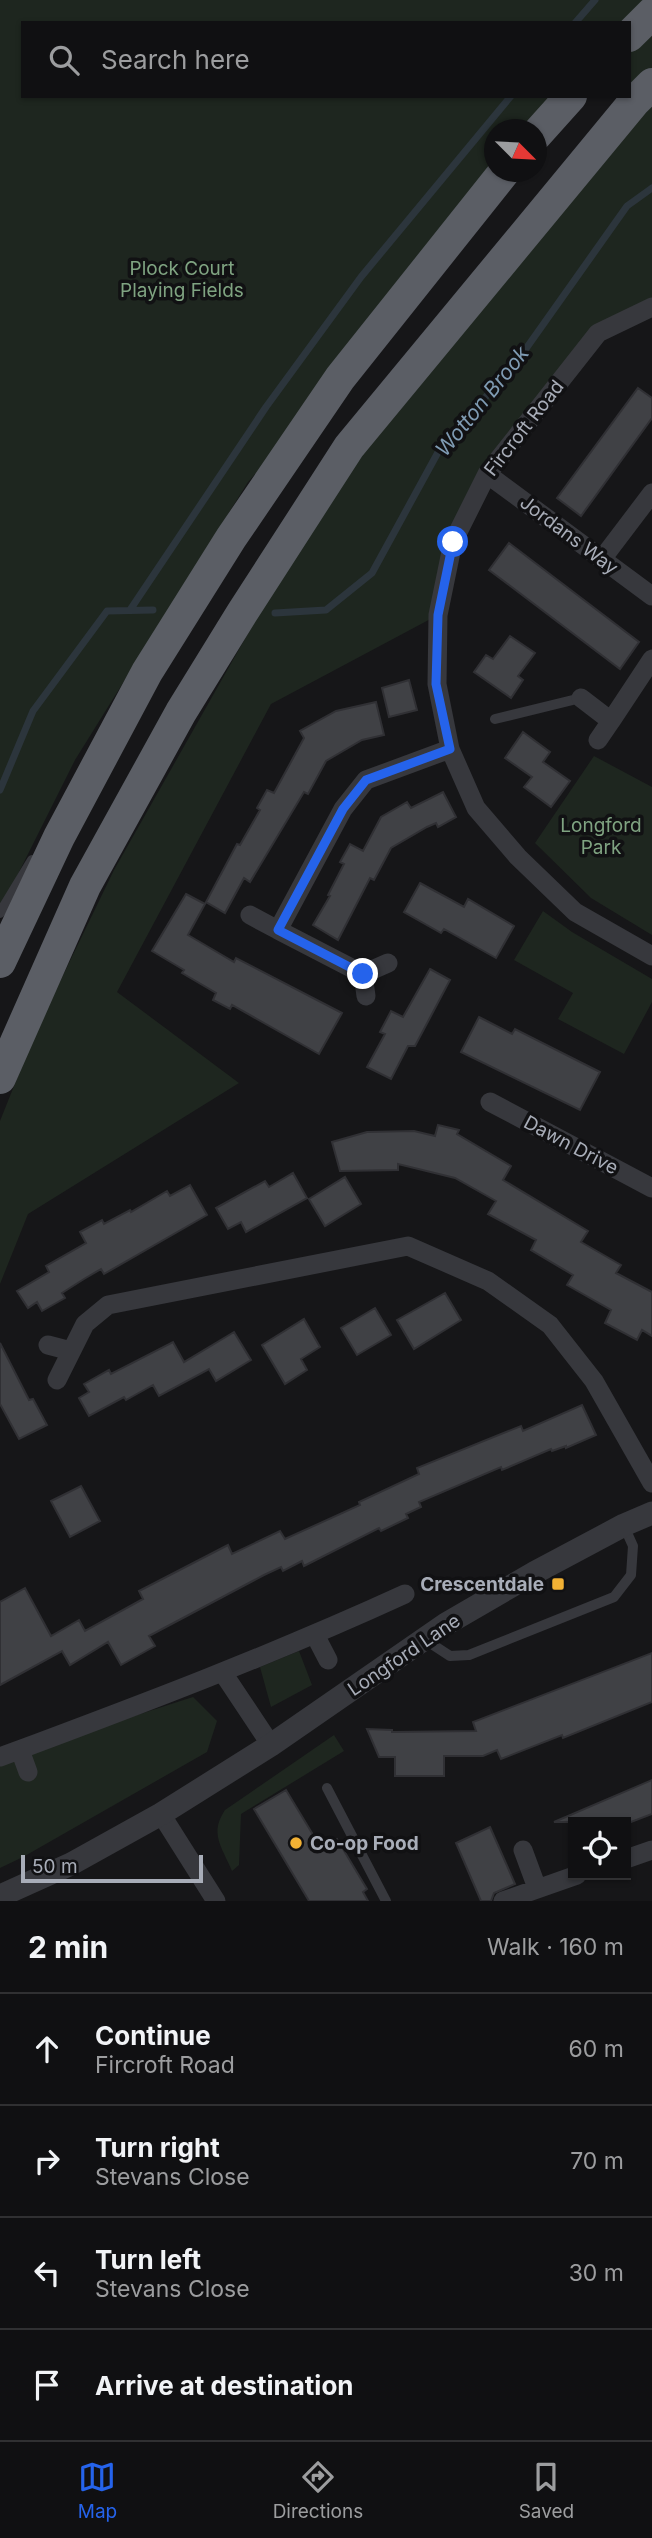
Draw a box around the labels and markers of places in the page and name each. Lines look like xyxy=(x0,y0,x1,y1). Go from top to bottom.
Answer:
place label: Crescentdale xyxy=(420,1573,544,1596)
marker: Crescentdale xyxy=(550,1576,566,1592)
place label: Co-op Food xyxy=(310,1832,419,1855)
marker: Co-op Food xyxy=(288,1835,304,1851)

